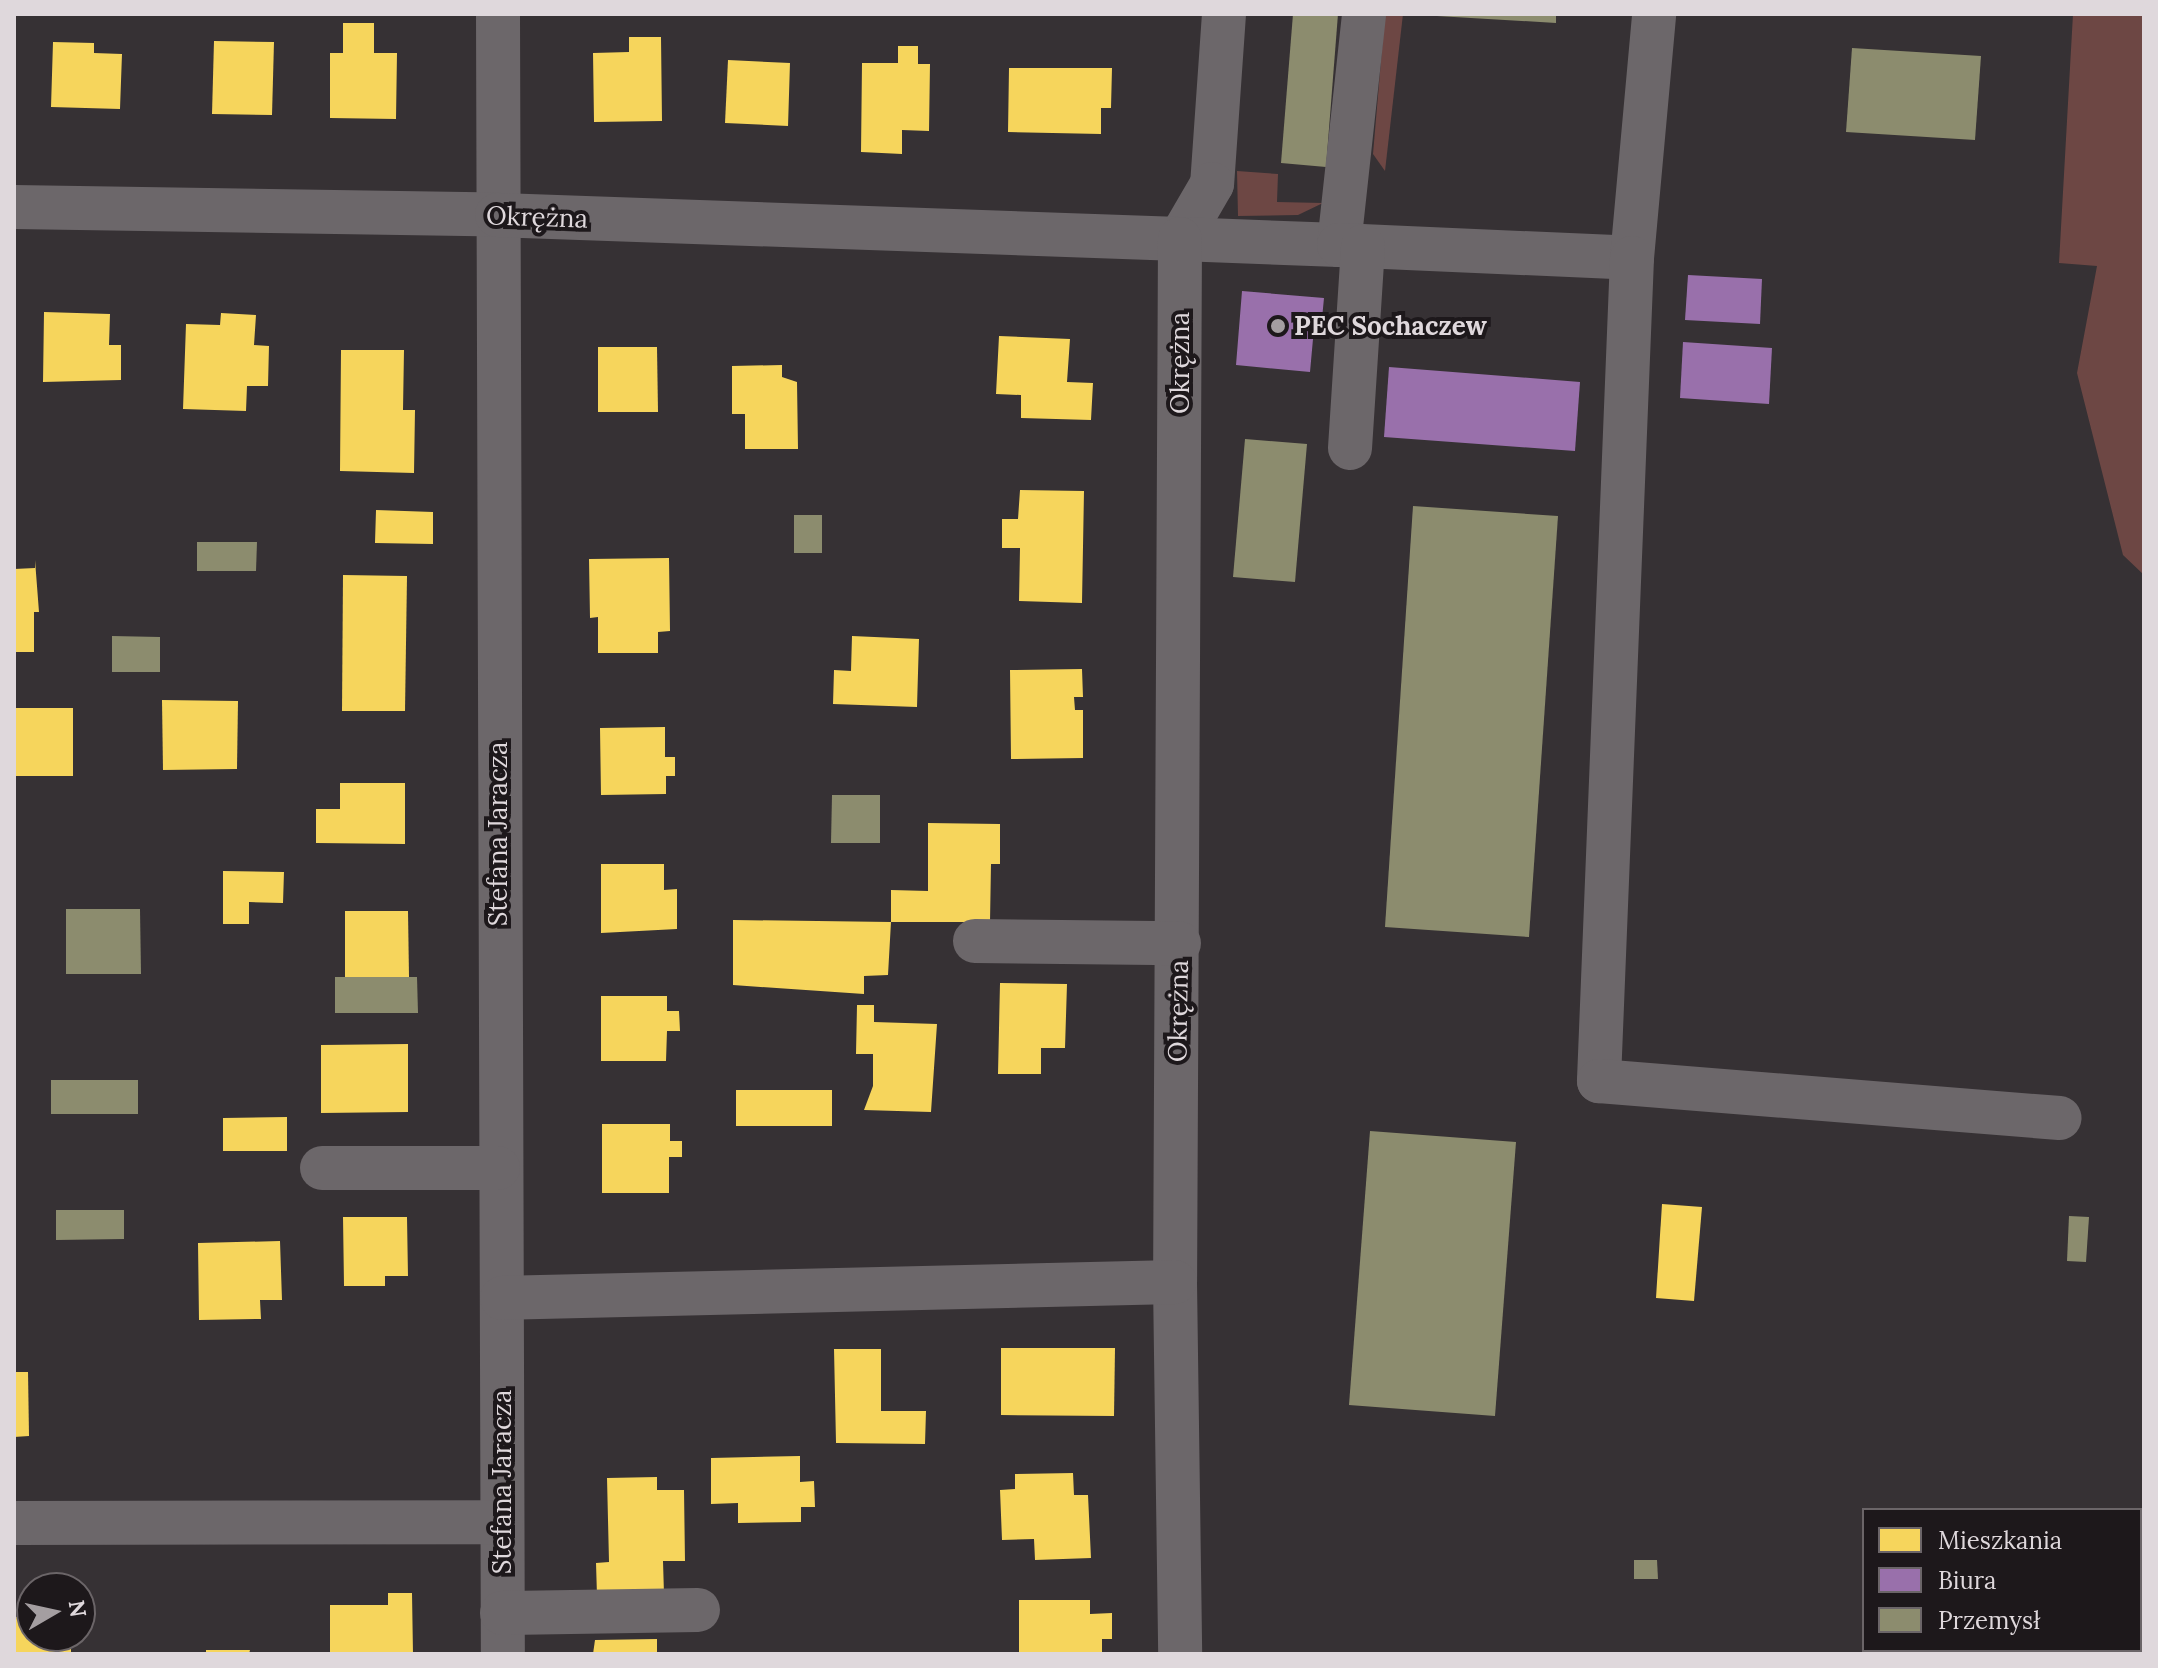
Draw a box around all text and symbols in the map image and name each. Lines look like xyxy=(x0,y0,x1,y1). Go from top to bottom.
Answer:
street label: Okrężna xyxy=(485,200,589,234)
place label: PEC Sochaczew xyxy=(1294,310,1487,342)
street label: Okrężna xyxy=(1164,312,1196,414)
marker: PEC Sochaczew xyxy=(1269,317,1287,335)
street label: Stefana Jaracza xyxy=(482,742,514,926)
street label: Okrężna xyxy=(1162,960,1194,1062)
street label: Stefana Jaracza xyxy=(486,1390,518,1574)
legend xyxy=(1862,1508,2142,1652)
text: Mieszkania xyxy=(1938,1525,2062,1556)
text: Biura xyxy=(1938,1565,1996,1596)
north arrow xyxy=(16,1572,96,1652)
text: N xyxy=(63,1598,93,1619)
text: Przemysł xyxy=(1938,1605,2040,1636)

